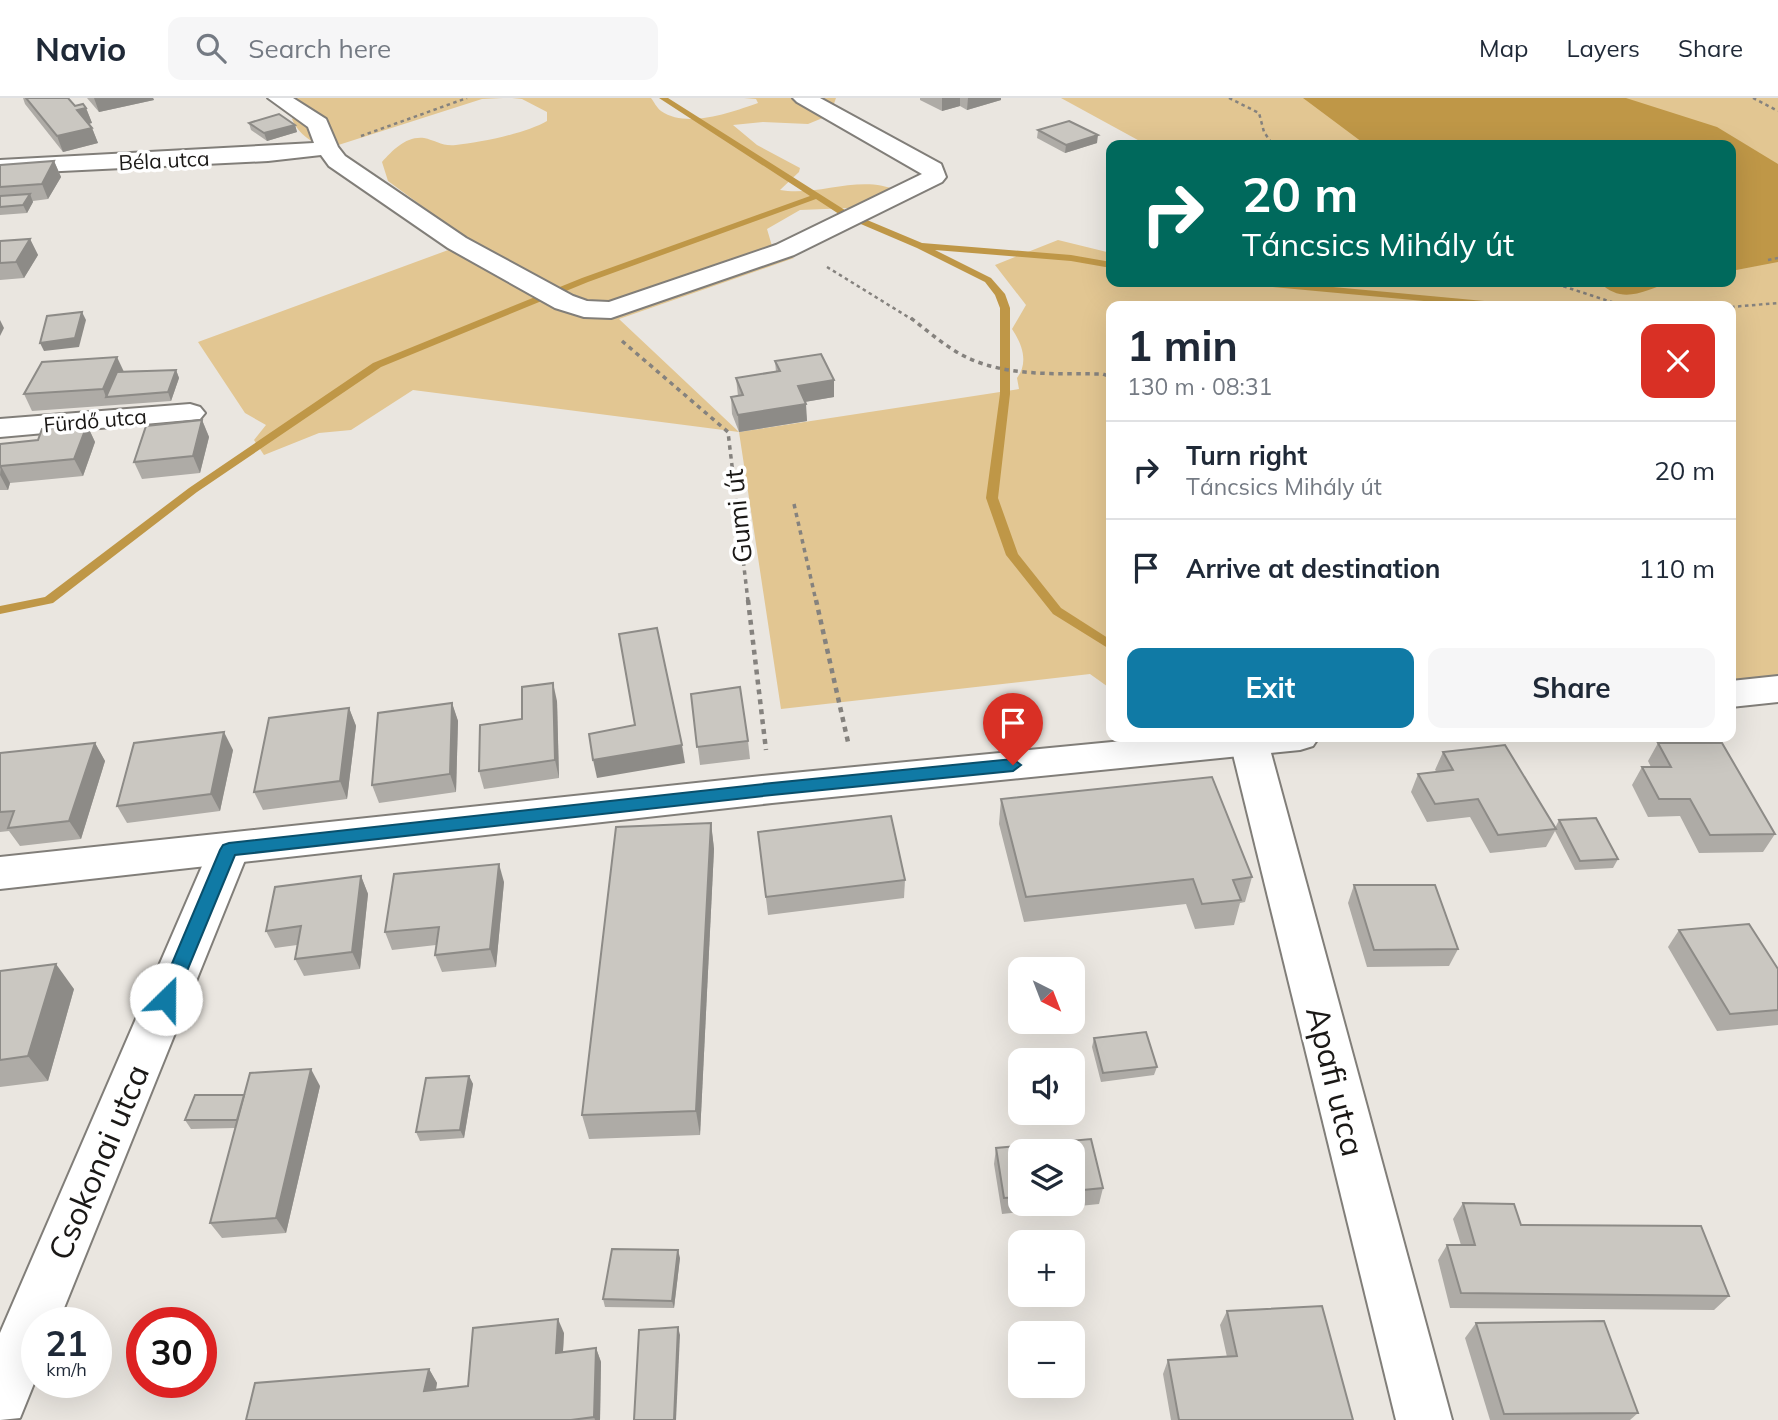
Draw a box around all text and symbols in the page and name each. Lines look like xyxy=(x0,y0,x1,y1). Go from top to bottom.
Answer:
search box xyxy=(168,17,658,80)
text: Navio xyxy=(35,28,126,69)
icon: search xyxy=(192,29,230,67)
text: Search here xyxy=(248,32,391,65)
text: Map xyxy=(1479,33,1528,63)
text: Layers xyxy=(1566,33,1640,63)
text: Share xyxy=(1678,33,1743,63)
street label: Béla utca xyxy=(118,145,210,175)
text: 20 m xyxy=(1242,163,1358,224)
icon: right xyxy=(1127,168,1218,259)
text: Táncsics Mihály út xyxy=(1242,224,1514,264)
text: 1 min xyxy=(1127,319,1238,372)
button: close xyxy=(1641,324,1715,398)
text: 130 m · 08:31 xyxy=(1127,372,1272,401)
street label: Fürdő utca xyxy=(42,403,148,437)
text: Turn right xyxy=(1186,439,1307,472)
icon: right xyxy=(1127,451,1165,489)
text: 20 m xyxy=(1654,454,1715,487)
street label: Gumi út xyxy=(717,468,759,564)
text: Táncsics Mihály út xyxy=(1186,472,1382,501)
icon: arrive xyxy=(1127,549,1165,587)
text: Arrive at destination xyxy=(1186,552,1441,585)
text: 110 m xyxy=(1639,552,1715,585)
button: Exit xyxy=(1127,648,1414,728)
button: Share xyxy=(1428,648,1715,728)
pin xyxy=(983,693,1043,765)
icon: arrive xyxy=(994,704,1032,742)
north arrow xyxy=(1008,957,1085,1034)
map controls xyxy=(1008,957,1085,1398)
position arrow xyxy=(129,962,203,1036)
street label: Apafi utca xyxy=(1298,1002,1374,1160)
button: sound xyxy=(1008,1048,1085,1125)
street label: Csokonai utca xyxy=(39,1058,157,1266)
button: layers xyxy=(1008,1139,1085,1216)
button: + xyxy=(1008,1230,1085,1307)
speed limit sign: 30 xyxy=(126,1307,217,1398)
text: 21 xyxy=(45,1321,88,1365)
button: − xyxy=(1008,1321,1085,1398)
text: km/h xyxy=(46,1358,87,1381)

